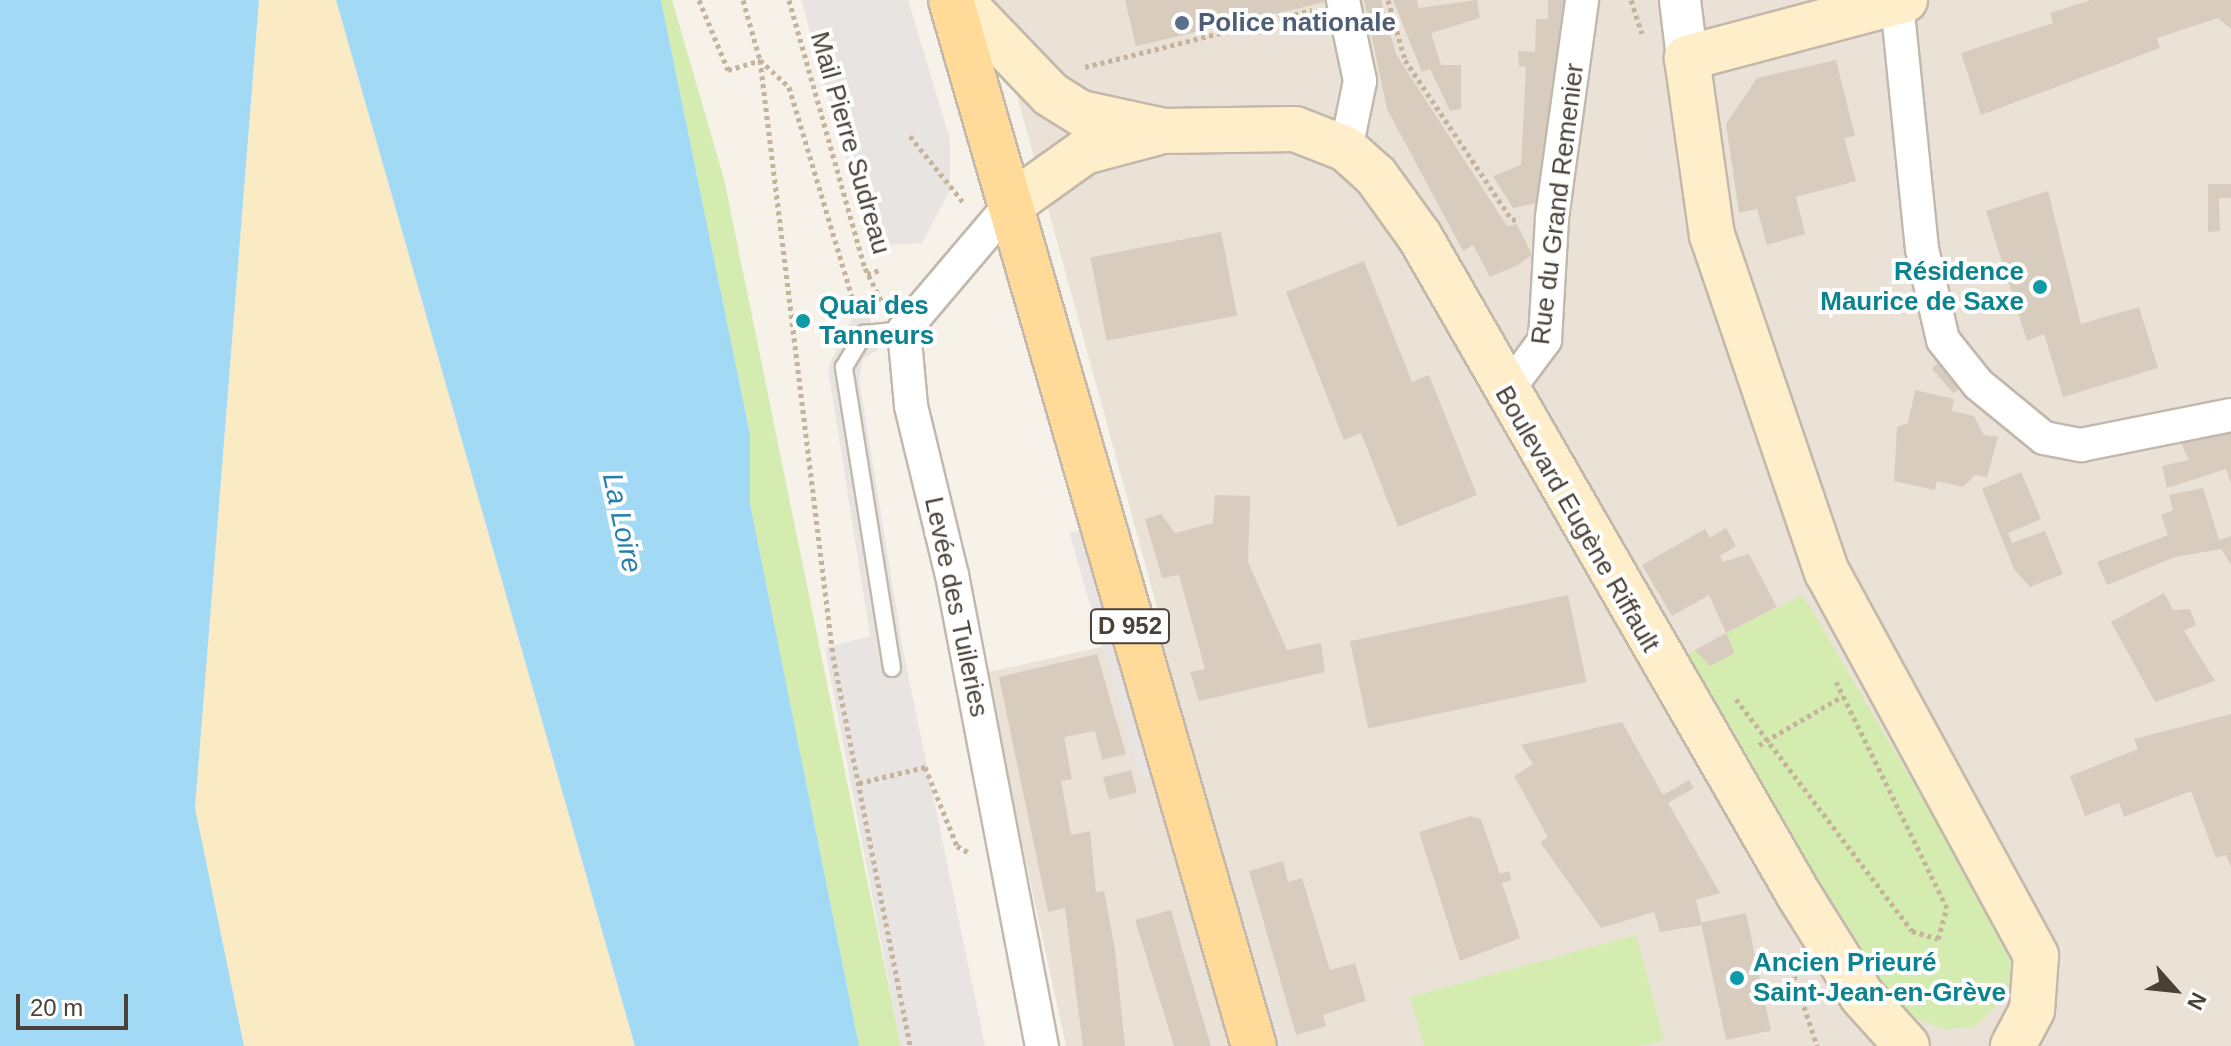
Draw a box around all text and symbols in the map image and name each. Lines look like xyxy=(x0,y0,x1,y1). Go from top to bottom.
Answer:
place label: Police nationale xyxy=(1198,7,1396,39)
marker: Police nationale xyxy=(1173,14,1191,32)
street label: Mail Pierre Sudreau xyxy=(803,28,897,258)
street label: Rue du Grand Remenier xyxy=(1525,62,1591,346)
place label: Résidence Maurice de Saxe xyxy=(1820,256,2024,318)
marker: Résidence Maurice de Saxe xyxy=(2031,278,2049,296)
place label: Quai des Tanneurs xyxy=(819,290,934,352)
marker: Quai des Tanneurs xyxy=(794,312,812,330)
street label: Boulevard Eugène Riffault xyxy=(1488,381,1666,657)
water label: La Loire xyxy=(595,470,649,576)
street label: Levée des Tuileries xyxy=(917,494,995,720)
road number: D 952 xyxy=(1088,606,1172,646)
place label: Ancien Prieuré Saint-Jean-en-Grève xyxy=(1753,947,2006,1008)
north arrow xyxy=(2135,950,2215,1030)
marker: Ancien Prieuré Saint-Jean-en-Grève xyxy=(1728,969,1746,987)
scale bar xyxy=(20,978,132,1028)
text: N xyxy=(2182,988,2212,1014)
text: 20 m xyxy=(30,994,83,1021)

